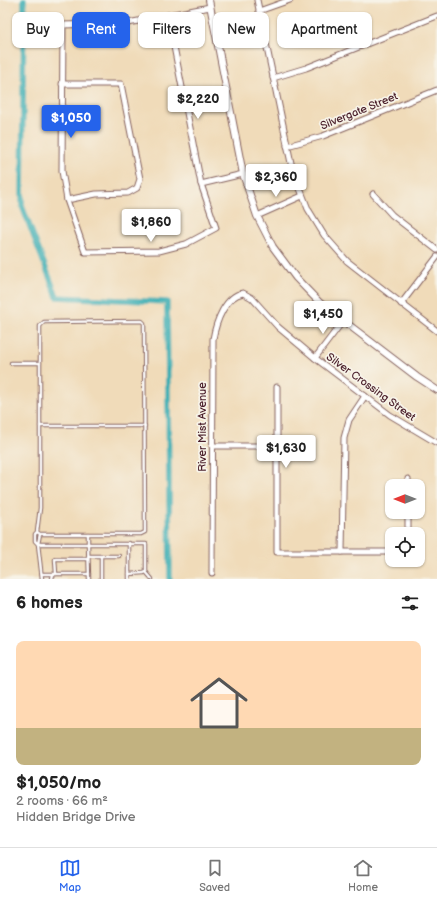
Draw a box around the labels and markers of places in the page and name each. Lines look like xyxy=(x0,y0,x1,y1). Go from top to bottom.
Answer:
pin: $2,220 xyxy=(165,86,231,120)
pin: $1,050 xyxy=(38,105,104,139)
pin: $2,360 xyxy=(243,164,309,198)
pin: $1,860 xyxy=(118,209,184,243)
pin: $1,450 xyxy=(290,301,356,335)
pin: $1,630 xyxy=(253,435,319,469)

